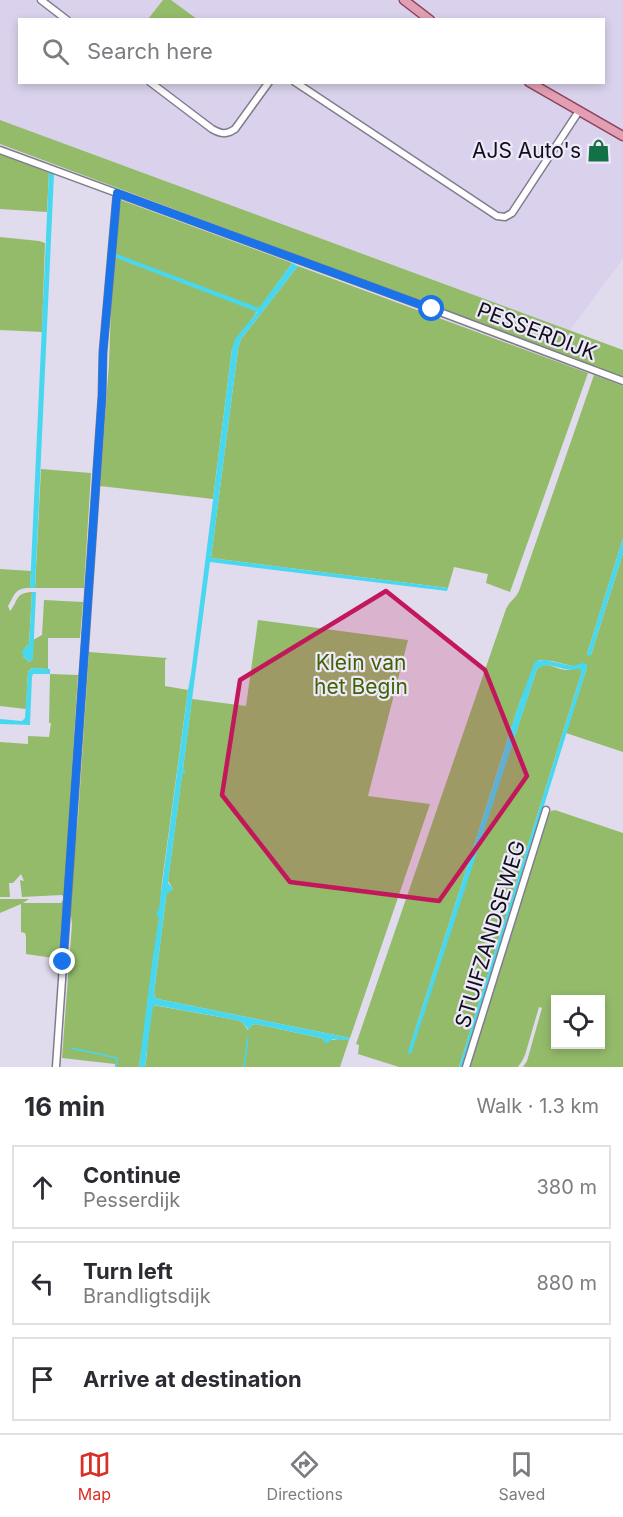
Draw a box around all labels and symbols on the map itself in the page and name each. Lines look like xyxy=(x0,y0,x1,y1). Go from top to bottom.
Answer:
shop icon: AJS Auto's xyxy=(586,137,612,163)
place label: AJS Auto's xyxy=(472,138,581,163)
route start xyxy=(418,295,444,321)
street label: PESSERDIJK xyxy=(474,297,600,365)
park label: Klein van het Begin xyxy=(314,650,408,699)
street label: STUIFZANDSEWEG xyxy=(450,837,530,1031)
route end xyxy=(49,948,75,974)

